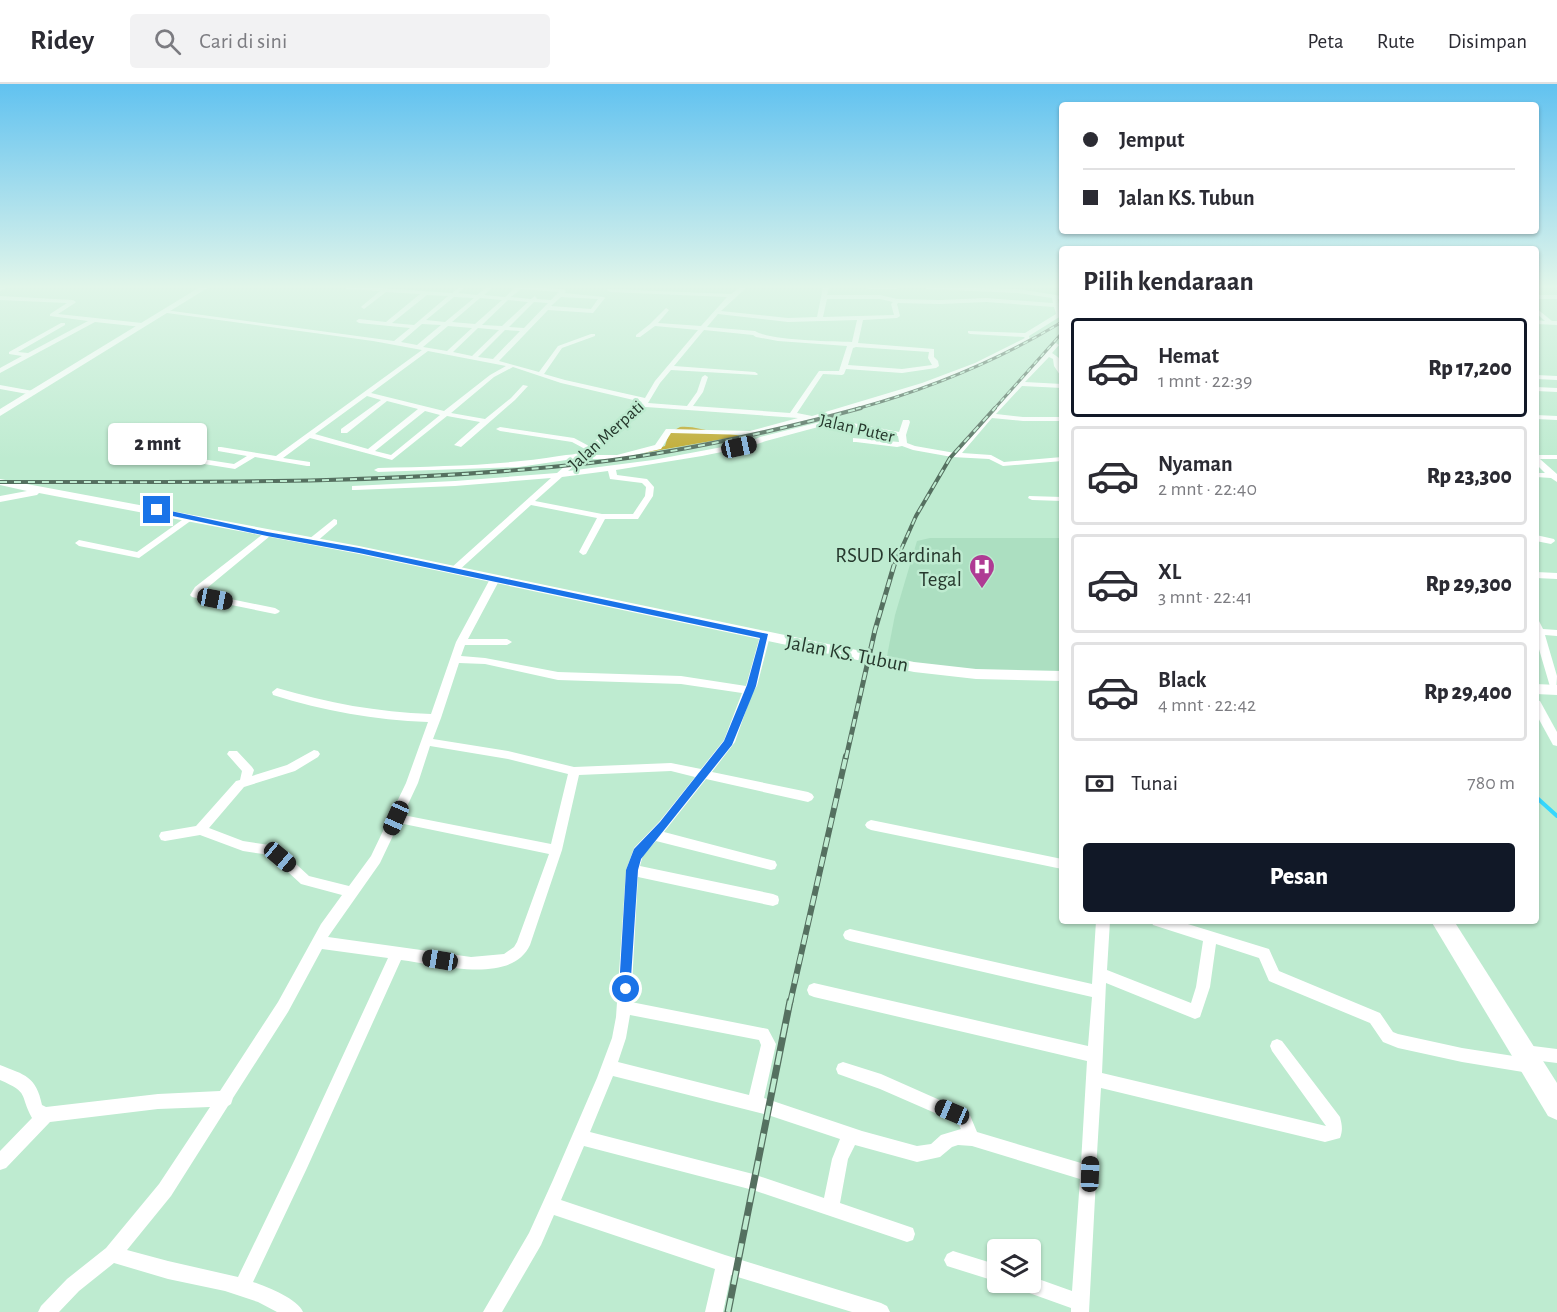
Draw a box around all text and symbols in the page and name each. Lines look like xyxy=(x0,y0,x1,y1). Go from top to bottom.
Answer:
search box xyxy=(130,14,550,68)
icon: search xyxy=(151,25,184,58)
text: Ridey xyxy=(30,27,94,55)
text: Cari di sini xyxy=(199,30,287,52)
text: Peta xyxy=(1308,31,1344,52)
text: Rute xyxy=(1377,31,1415,52)
text: Disimpan xyxy=(1448,31,1527,52)
text: Jemput xyxy=(1119,129,1184,151)
text: Jalan KS. Tubun xyxy=(1119,187,1255,209)
text: Pilih kendaraan xyxy=(1083,268,1254,295)
icon: car xyxy=(1086,341,1140,395)
text: Hemat xyxy=(1158,345,1219,367)
text: Rp 17,200 xyxy=(1428,357,1512,379)
text: 1 mnt · 22:39 xyxy=(1158,371,1252,391)
street label: Jalan Merpati xyxy=(566,398,648,474)
street label: Jalan Puter xyxy=(818,412,896,446)
callout: 2 mnt xyxy=(108,423,207,465)
text: 2 mnt xyxy=(134,434,181,454)
car xyxy=(720,434,758,460)
icon: car xyxy=(1086,449,1140,503)
text: Nyaman xyxy=(1158,453,1233,475)
text: Rp 23,300 xyxy=(1427,465,1512,487)
text: 2 mnt · 22:40 xyxy=(1158,479,1257,499)
route end xyxy=(143,496,170,523)
place label: RSUD Kardinah Tegal xyxy=(835,545,962,590)
hospital icon: RSUD Kardinah Tegal xyxy=(967,552,997,590)
icon: car xyxy=(1086,557,1140,611)
text: XL xyxy=(1158,561,1181,583)
text: Rp 29,300 xyxy=(1426,573,1512,595)
car xyxy=(196,587,234,611)
text: 3 mnt · 22:41 xyxy=(1158,587,1253,607)
street label: Jalan KS. Tubun xyxy=(784,631,910,676)
icon: car xyxy=(1086,665,1140,719)
text: Black xyxy=(1158,669,1206,691)
text: Rp 29,400 xyxy=(1424,681,1512,703)
text: 4 mnt · 22:42 xyxy=(1158,695,1256,715)
icon: cash xyxy=(1083,767,1116,800)
text: Tunai xyxy=(1131,772,1178,794)
text: 780 m xyxy=(1467,773,1515,793)
car xyxy=(380,798,412,838)
car xyxy=(260,839,300,875)
button: Pesan xyxy=(1083,843,1515,912)
car xyxy=(421,948,459,972)
route start xyxy=(612,975,639,1002)
car xyxy=(932,1097,972,1127)
car xyxy=(1080,1156,1100,1192)
map controls xyxy=(987,1239,1041,1293)
button: layers xyxy=(987,1239,1041,1293)

